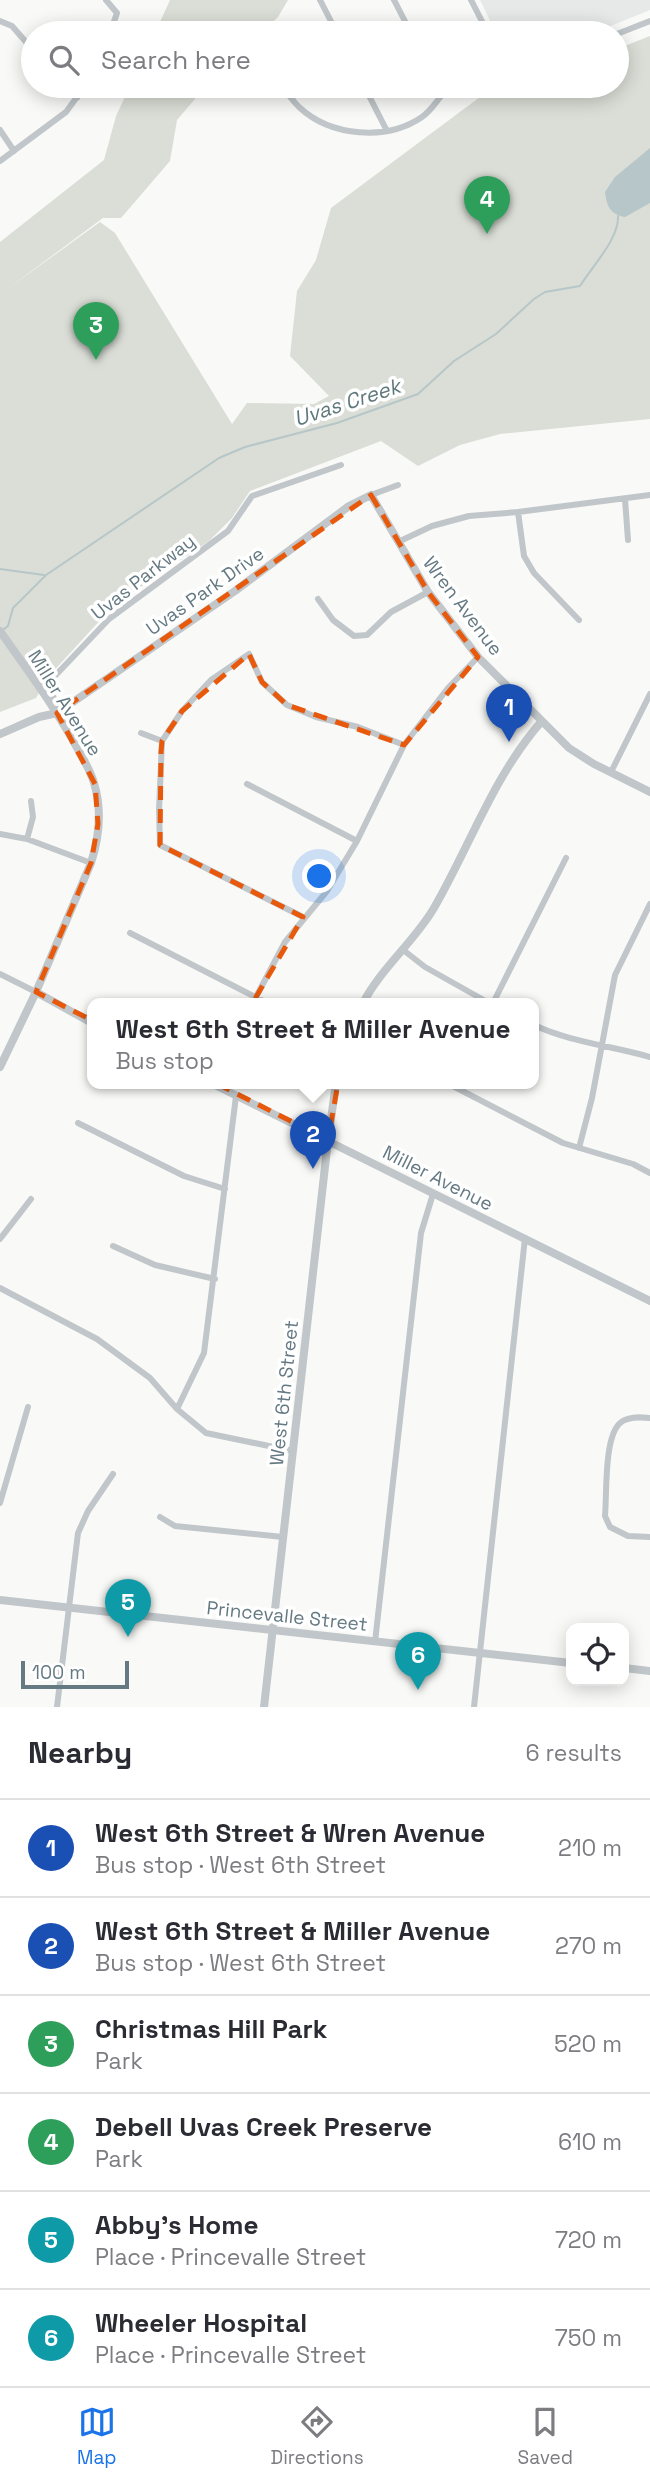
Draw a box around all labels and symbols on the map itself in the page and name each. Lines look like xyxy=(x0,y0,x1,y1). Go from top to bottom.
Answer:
pin: 4 xyxy=(464,176,510,234)
pin: 3 xyxy=(73,302,119,360)
water label: Uvas Creek xyxy=(290,371,406,432)
street label: Uvas Parkway xyxy=(86,529,200,625)
street label: Uvas Park Drive xyxy=(141,541,269,641)
street label: Wren Avenue xyxy=(418,551,508,661)
street label: Miller Avenue xyxy=(22,645,108,761)
pin: 1 xyxy=(486,684,532,742)
your location xyxy=(302,859,336,893)
pin: 2 xyxy=(290,1111,336,1169)
street label: Miller Avenue xyxy=(379,1139,497,1217)
street label: West 6th Street xyxy=(264,1319,304,1467)
pin: 5 xyxy=(105,1579,151,1637)
street label: Princevalle Street xyxy=(205,1595,369,1637)
pin: 6 xyxy=(395,1632,441,1690)
scale bar xyxy=(21,1658,130,1690)

